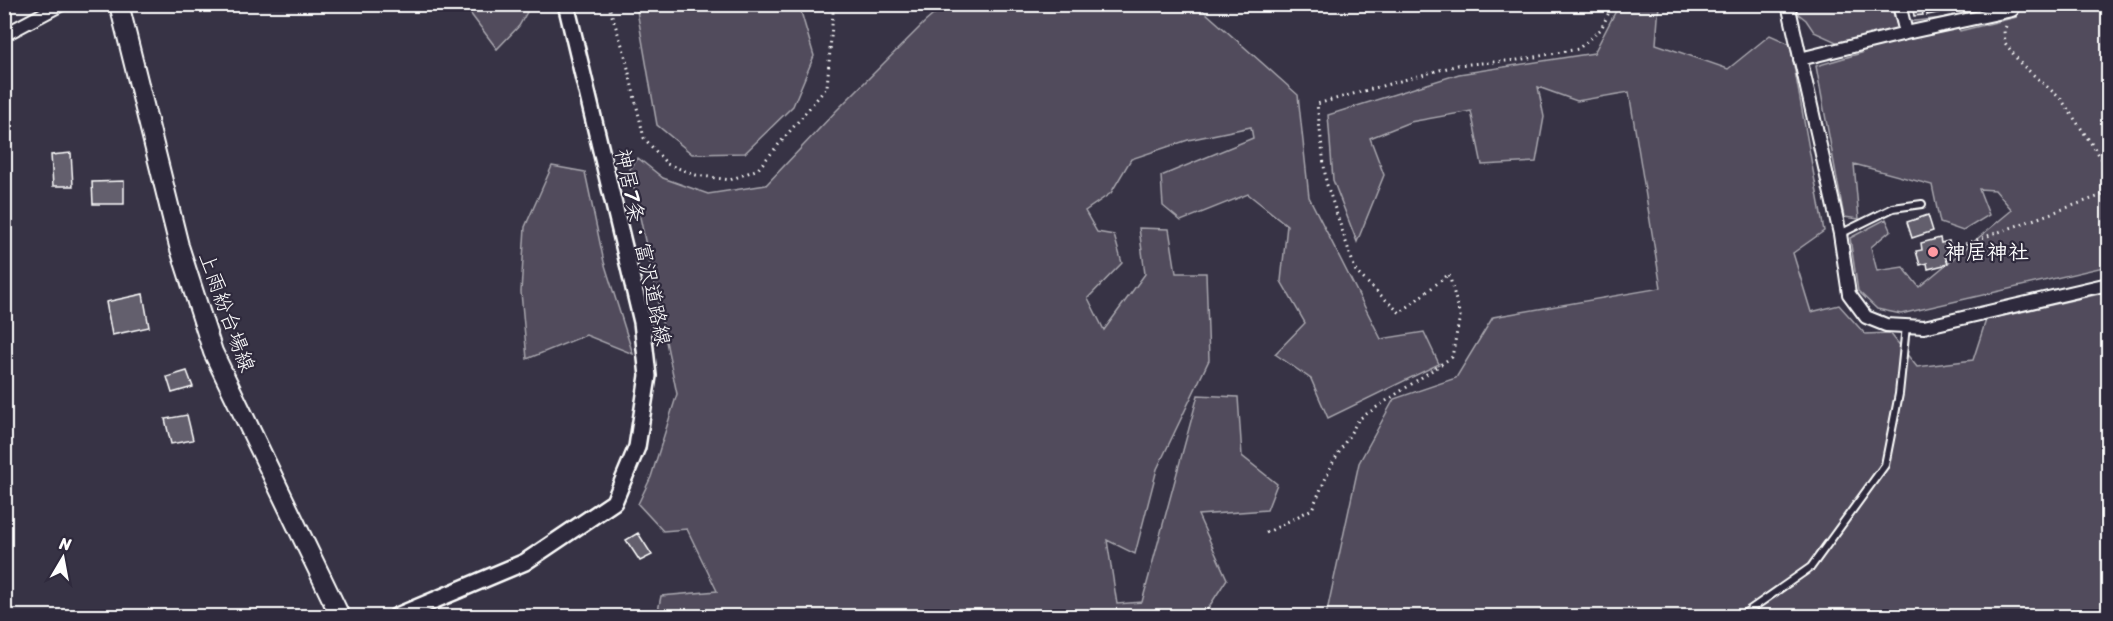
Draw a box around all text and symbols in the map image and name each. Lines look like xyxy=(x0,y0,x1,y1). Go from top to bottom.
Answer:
street label: 神居7条・富沢道路線 xyxy=(604,145,682,349)
place label: 神居神社 xyxy=(1945,233,2029,271)
marker: 神居神社 xyxy=(1926,245,1940,259)
street label: 上雨紛台場線 xyxy=(188,246,266,378)
north arrow xyxy=(33,528,93,588)
text: N xyxy=(57,528,74,559)

